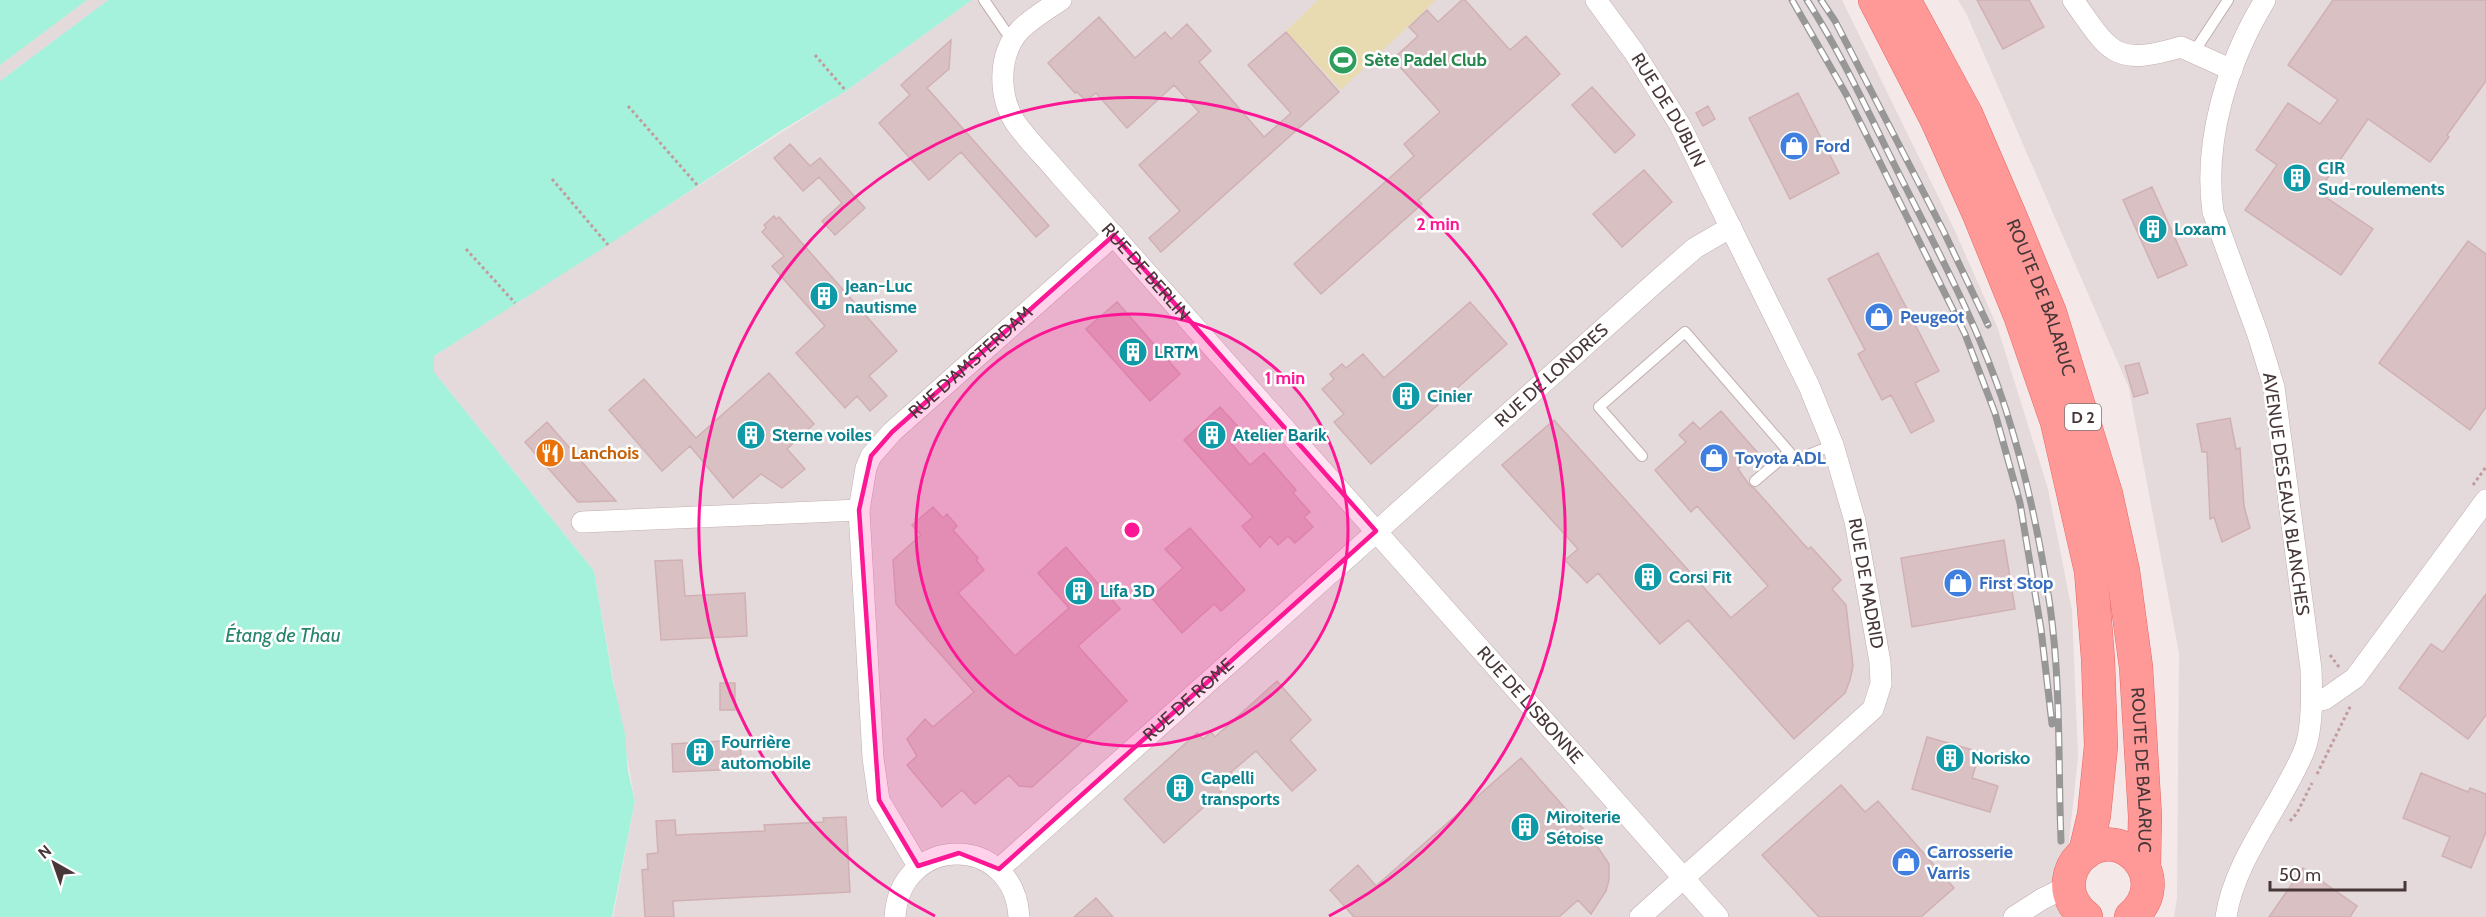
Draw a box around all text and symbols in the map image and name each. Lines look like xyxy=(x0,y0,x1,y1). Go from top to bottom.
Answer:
sports icon: Sète Padel Club xyxy=(1327,44,1359,76)
place label: Sète Padel Club xyxy=(1364,49,1487,71)
street label: RUE DE DUBLIN xyxy=(1627,49,1710,171)
shop icon: Ford xyxy=(1778,130,1810,162)
place label: Ford xyxy=(1815,135,1850,157)
place label: CIR Sud-roulements xyxy=(2318,157,2445,200)
building icon: CIR Sud-roulements xyxy=(2281,162,2313,194)
text: 2 min xyxy=(1416,213,1460,235)
building icon: Loxam xyxy=(2137,213,2169,245)
street label: ROUTE DE BALARUC xyxy=(2001,216,2080,378)
street label: RUE DE BERLIN xyxy=(1097,218,1195,325)
place label: Loxam xyxy=(2174,218,2226,240)
place label: Jean-Luc nautisme xyxy=(844,275,917,318)
building icon: Jean-Luc nautisme xyxy=(808,280,840,312)
street label: RUE D'AMSTERDAM xyxy=(904,301,1037,423)
shop icon: Peugeot xyxy=(1863,301,1895,333)
place label: Peugeot xyxy=(1900,306,1964,328)
street label: RUE DE LONDRES xyxy=(1490,319,1613,432)
building icon: LRTM xyxy=(1117,336,1149,368)
place label: LRTM xyxy=(1154,341,1199,363)
text: 1 min xyxy=(1265,367,1305,389)
street label: AVENUE DES EAUX BLANCHES xyxy=(2258,371,2314,617)
building icon: Cinier xyxy=(1390,380,1422,412)
place label: Cinier xyxy=(1427,385,1472,407)
road number: D 2 xyxy=(2065,404,2101,430)
building icon: Sterne voiles xyxy=(735,419,767,451)
building icon: Atelier Barik xyxy=(1196,419,1228,451)
place label: Sterne voiles xyxy=(772,424,872,446)
place label: Atelier Barik xyxy=(1233,424,1327,446)
restaurant icon: Lanchois xyxy=(534,437,566,469)
place label: Lanchois xyxy=(571,442,640,464)
shop icon: Toyota ADL xyxy=(1698,442,1730,474)
place label: Toyota ADL xyxy=(1735,447,1826,469)
street label: RUE DE MADRID xyxy=(1844,516,1888,651)
centre of rings xyxy=(1122,520,1142,540)
building icon: Corsi Fit xyxy=(1632,561,1664,593)
place label: Corsi Fit xyxy=(1669,566,1732,588)
shop icon: First Stop xyxy=(1942,567,1974,599)
place label: First Stop xyxy=(1979,572,2053,594)
building icon: Lifa 3D xyxy=(1063,575,1095,607)
place label: Lifa 3D xyxy=(1100,580,1155,602)
water label: Étang de Thau xyxy=(225,622,341,647)
street label: RUE DE LISBONNE xyxy=(1472,642,1588,768)
street label: RUE DE ROME xyxy=(1138,653,1238,746)
street label: ROUTE DE BALARUC xyxy=(2126,687,2156,853)
place label: Fourrière automobile xyxy=(721,731,811,774)
building icon: Fourrière automobile xyxy=(684,736,716,768)
building icon: Norisko xyxy=(1934,742,1966,774)
place label: Norisko xyxy=(1971,747,2030,769)
place label: Capelli transports xyxy=(1201,767,1280,810)
building icon: Capelli transports xyxy=(1164,772,1196,804)
place label: Miroiterie Sétoise xyxy=(1546,806,1621,849)
building icon: Miroiterie Sétoise xyxy=(1509,811,1541,843)
north arrow xyxy=(24,833,84,893)
text: N xyxy=(34,841,55,863)
place label: Carrosserie Varris xyxy=(1927,841,2013,884)
shop icon: Carrosserie Varris xyxy=(1890,846,1922,878)
scale bar xyxy=(2270,854,2405,892)
text: 50 m xyxy=(2279,864,2321,886)

